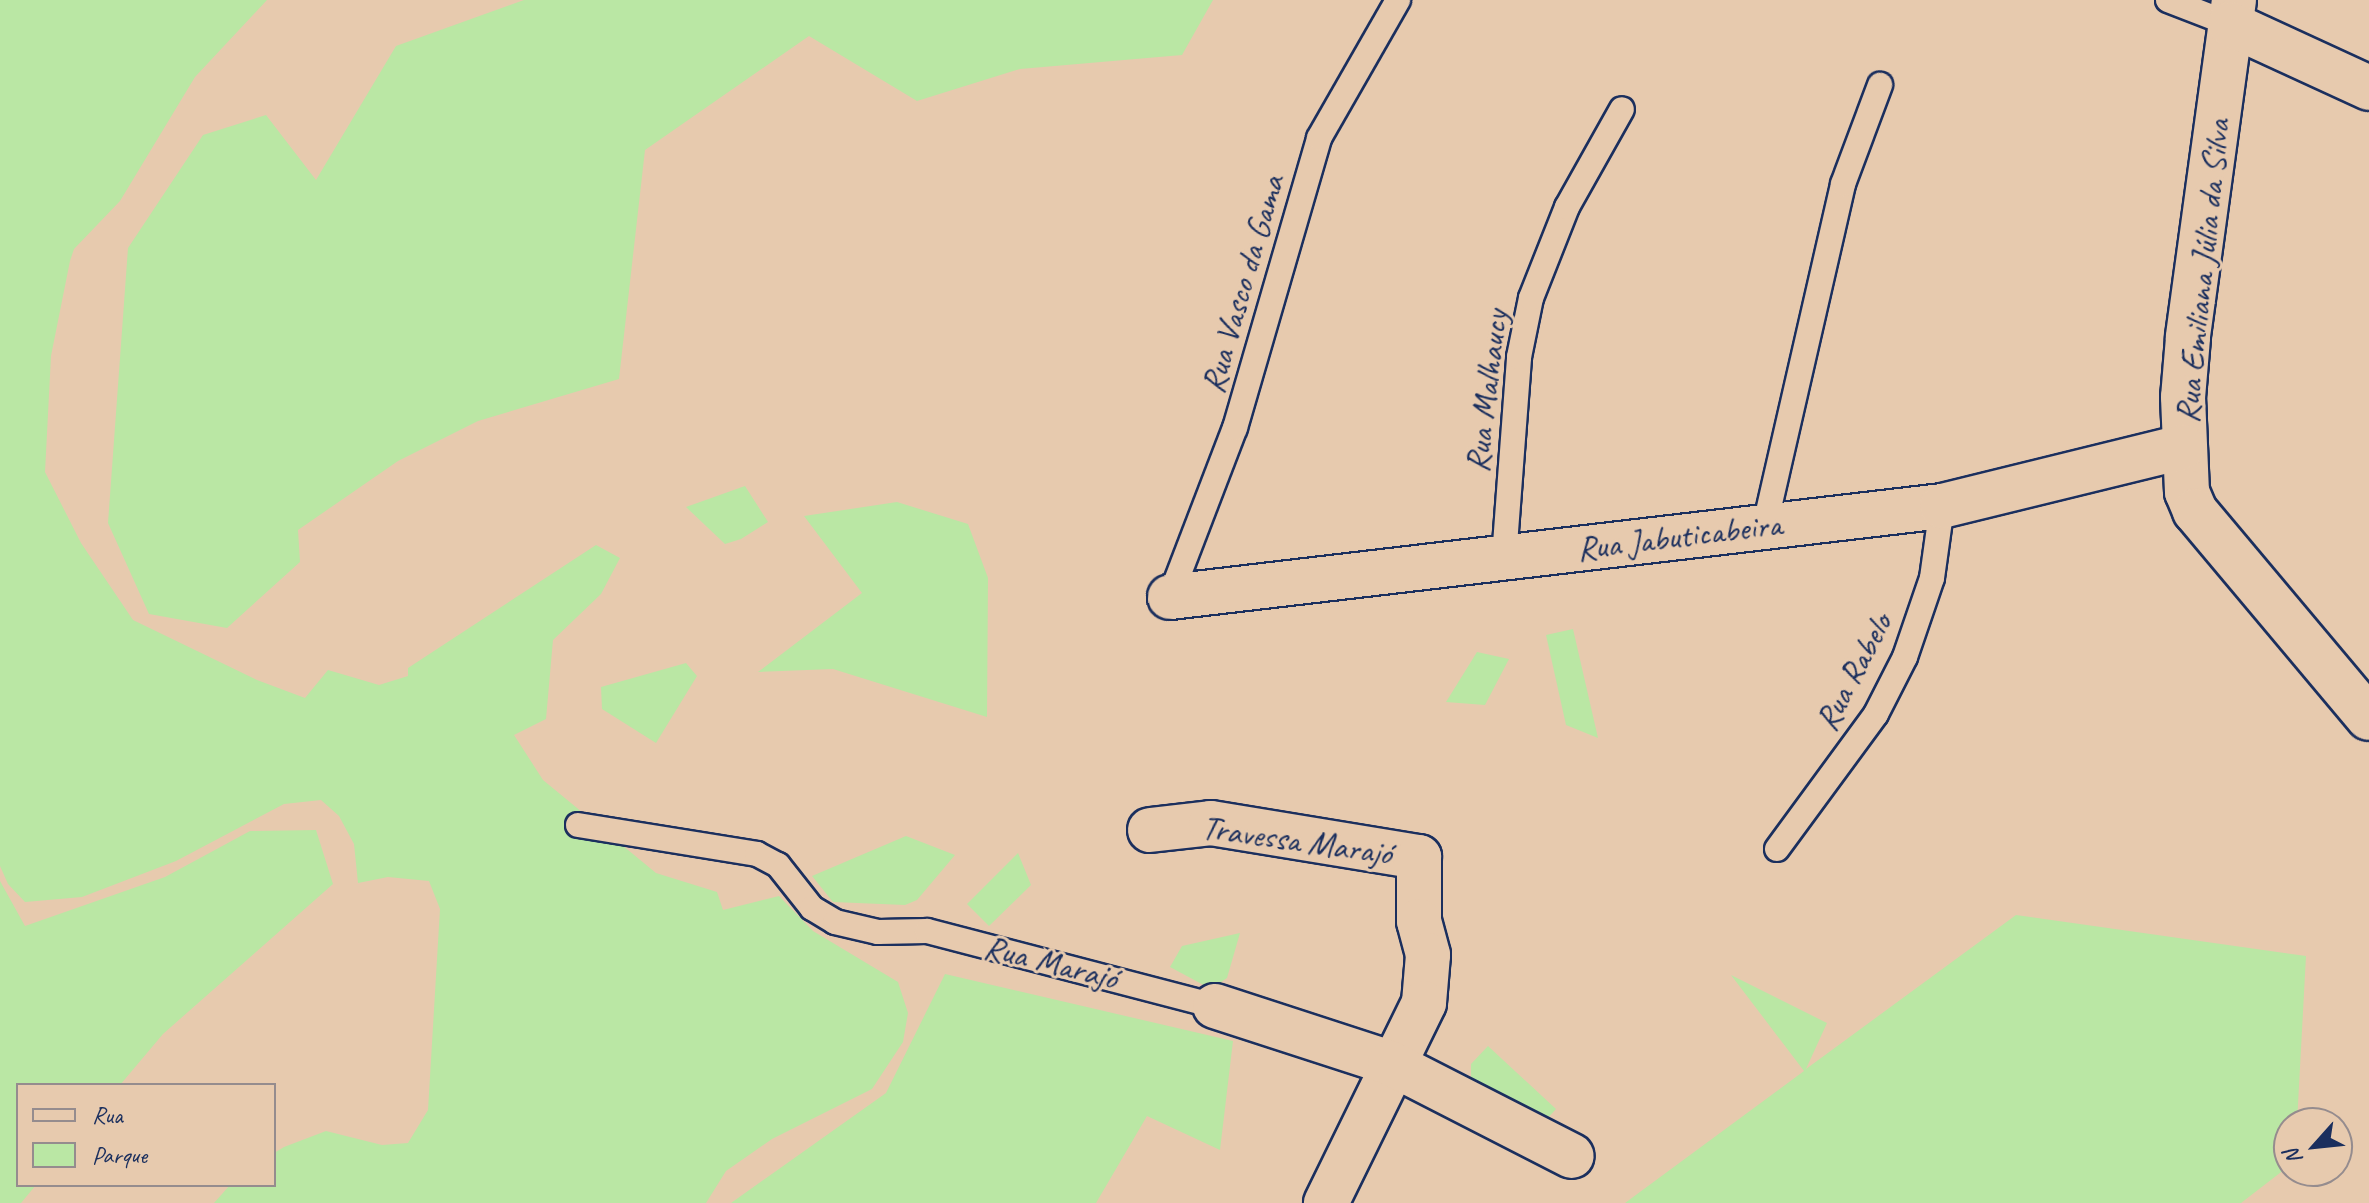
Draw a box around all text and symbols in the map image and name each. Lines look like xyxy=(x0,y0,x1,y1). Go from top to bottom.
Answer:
street label: Rua Emiliana Júlia da Silva xyxy=(2166,116,2238,426)
street label: Rua Vasco da Gama xyxy=(1191,170,1293,398)
street label: Rua Malhaucy xyxy=(1456,308,1516,474)
street label: Rua Jabuticabeira xyxy=(1573,503,1785,569)
street label: Rua Rabelo xyxy=(1805,606,1901,738)
street label: Travessa Marajó xyxy=(1199,806,1395,874)
street label: Rua Marajó xyxy=(980,926,1122,998)
legend xyxy=(16,1083,276,1187)
text: Rua xyxy=(92,1100,123,1130)
north arrow xyxy=(2273,1107,2353,1187)
text: Parque xyxy=(92,1140,147,1170)
text: N xyxy=(2278,1145,2309,1169)

